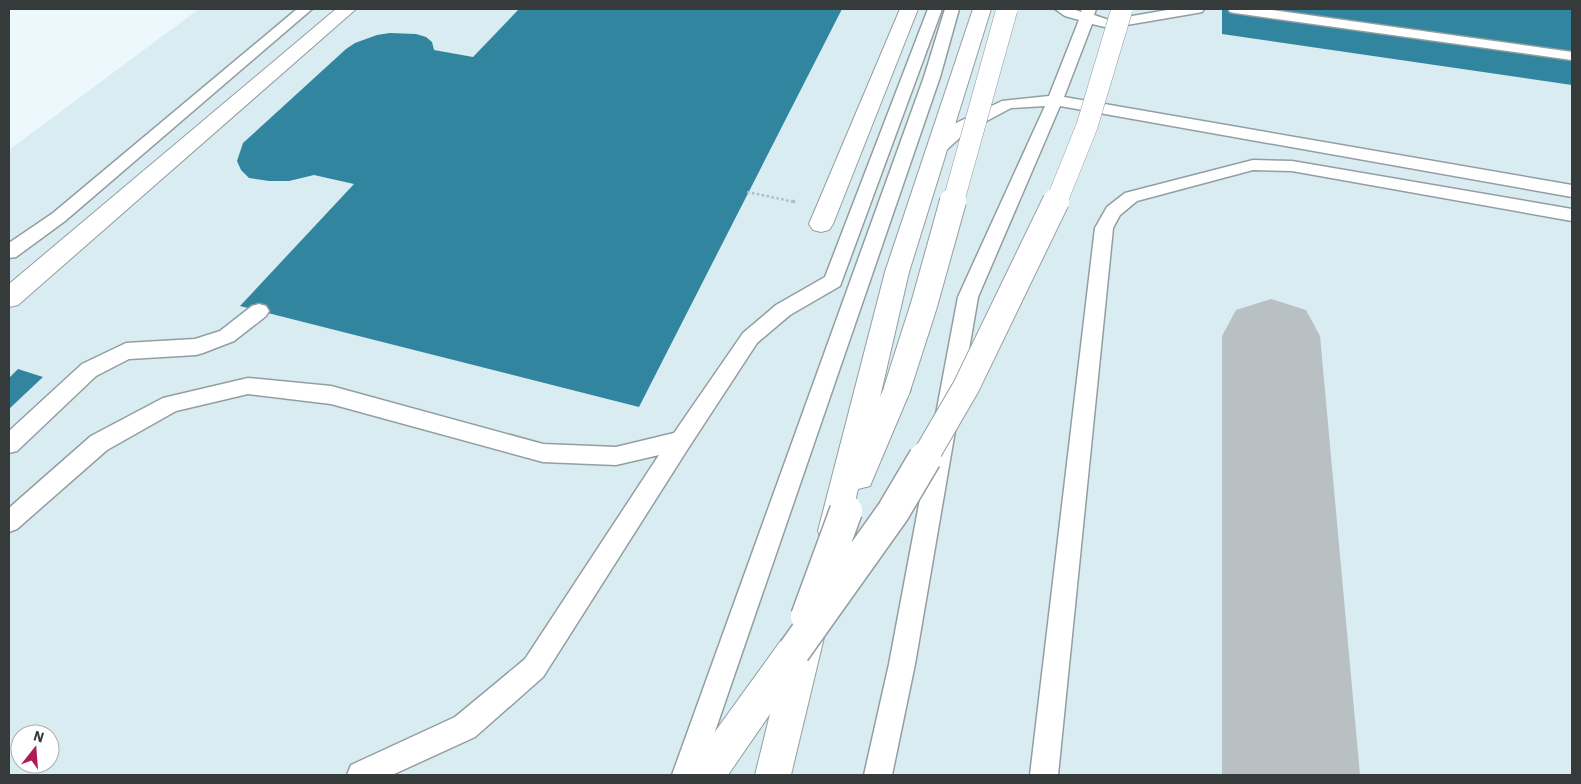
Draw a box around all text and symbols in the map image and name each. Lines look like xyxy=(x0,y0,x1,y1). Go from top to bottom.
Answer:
north arrow xyxy=(10,724,60,774)
text: N xyxy=(31,726,46,747)

